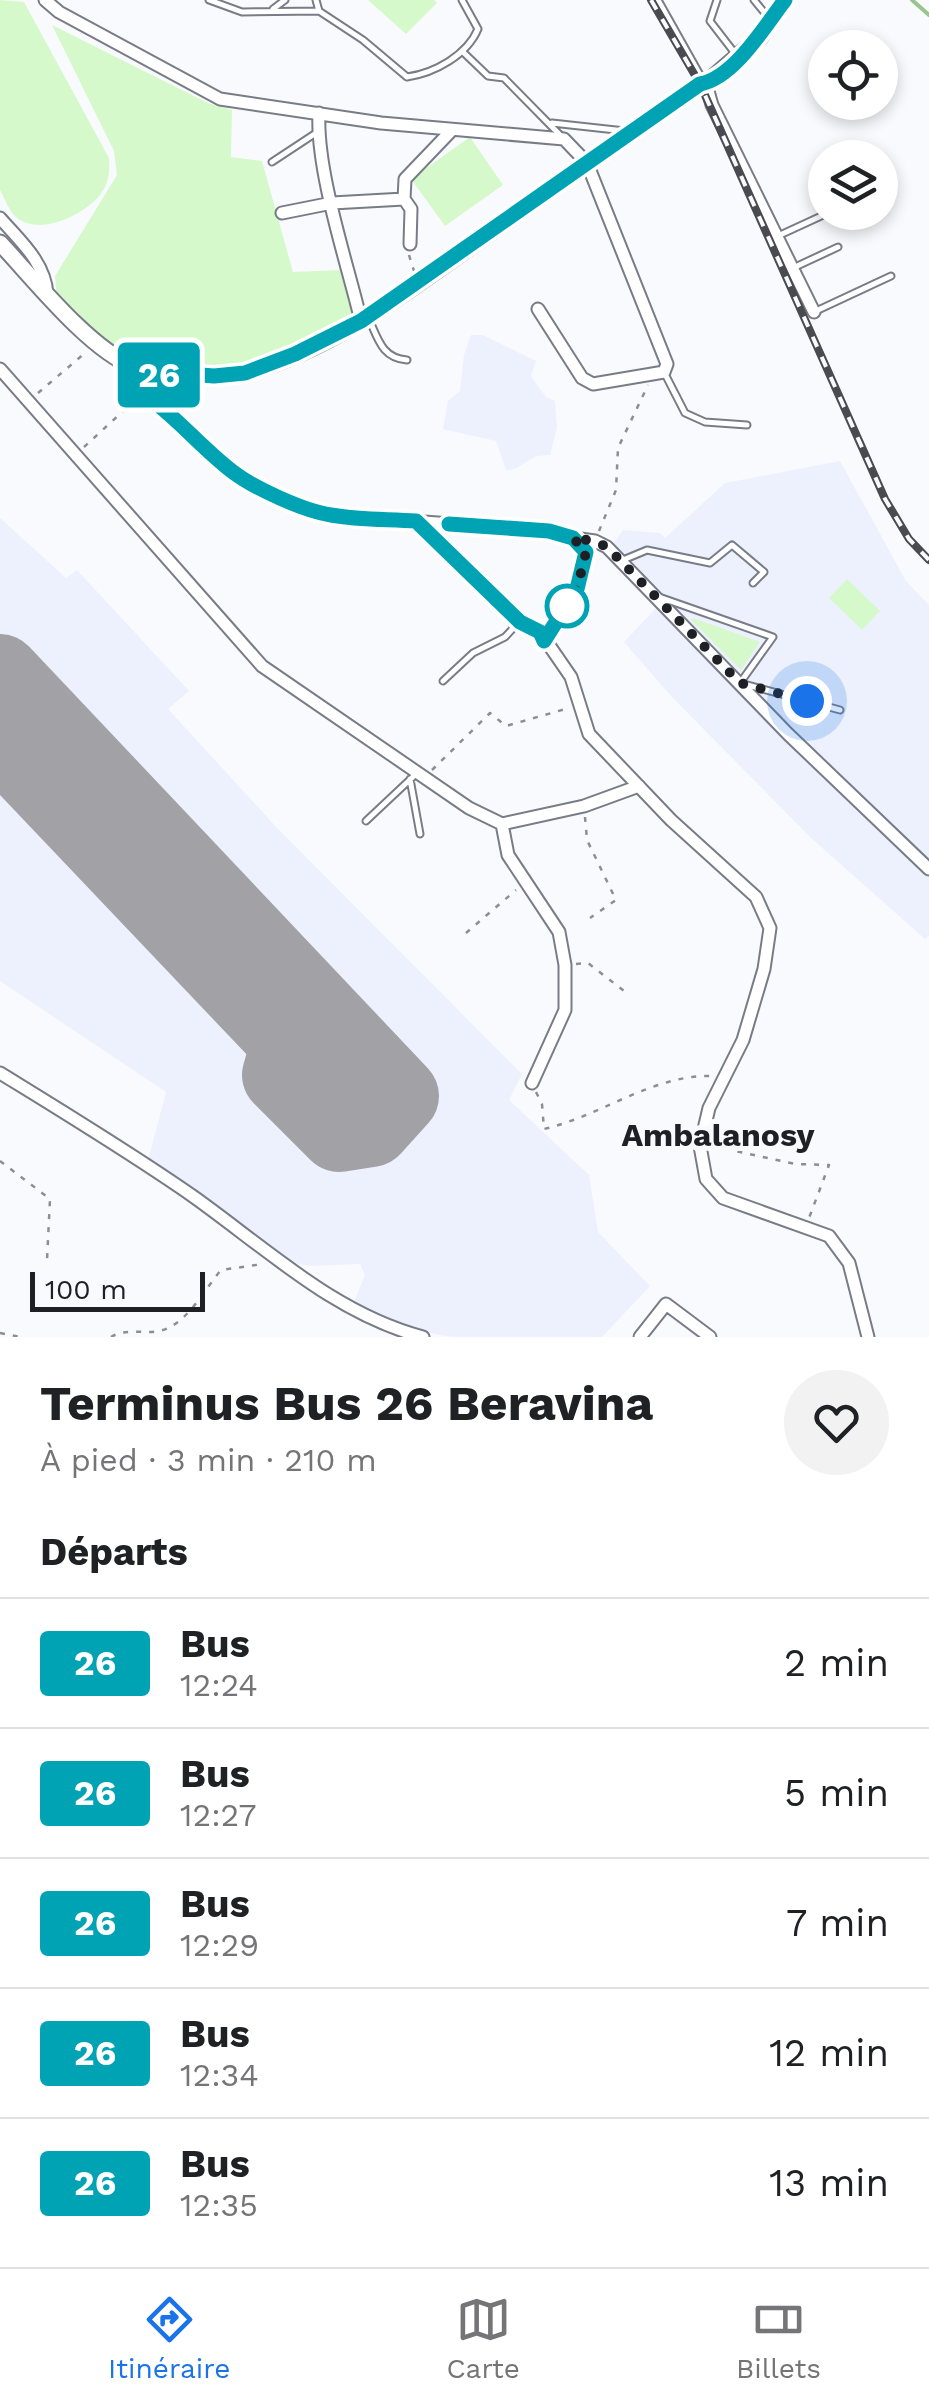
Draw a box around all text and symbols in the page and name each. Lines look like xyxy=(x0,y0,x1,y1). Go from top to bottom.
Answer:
map controls xyxy=(808,30,898,230)
button: locate xyxy=(808,30,898,120)
button: layers xyxy=(808,140,898,230)
line badge: 26 xyxy=(114,342,204,408)
text: 26 xyxy=(138,354,180,396)
unlabelled marker xyxy=(546,585,588,627)
your location xyxy=(782,676,832,726)
district label: Ambalanosy xyxy=(621,1116,816,1154)
scale bar xyxy=(30,1267,205,1312)
text: 100 m xyxy=(45,1273,127,1306)
button: heart xyxy=(784,1370,889,1475)
text: Terminus Bus 26 Beravina xyxy=(40,1375,653,1432)
text: À pied · 3 min · 210 m xyxy=(40,1441,377,1479)
text: Départs xyxy=(40,1530,188,1574)
text: Bus xyxy=(180,1622,250,1666)
text: 2 min xyxy=(784,1641,889,1685)
text: 26 xyxy=(74,1642,116,1684)
text: 12:24 xyxy=(180,1666,258,1704)
text: Bus xyxy=(180,1752,250,1796)
text: 5 min xyxy=(784,1771,889,1815)
text: 26 xyxy=(74,1772,116,1814)
text: 12:27 xyxy=(180,1796,257,1834)
text: Bus xyxy=(180,1882,250,1926)
text: 7 min xyxy=(786,1901,889,1945)
text: 26 xyxy=(74,1902,116,1944)
text: 12:29 xyxy=(180,1926,259,1964)
text: Bus xyxy=(180,2012,250,2056)
text: 12 min xyxy=(769,2031,889,2075)
text: 26 xyxy=(74,2032,116,2074)
text: 12:34 xyxy=(180,2056,259,2094)
text: Bus xyxy=(180,2142,250,2186)
text: 13 min xyxy=(769,2161,889,2205)
text: 26 xyxy=(74,2162,116,2204)
text: 12:35 xyxy=(180,2186,258,2224)
tab: Itinéraire xyxy=(108,2292,230,2385)
tab: Carte xyxy=(446,2292,520,2385)
tab: Billets xyxy=(736,2292,821,2385)

